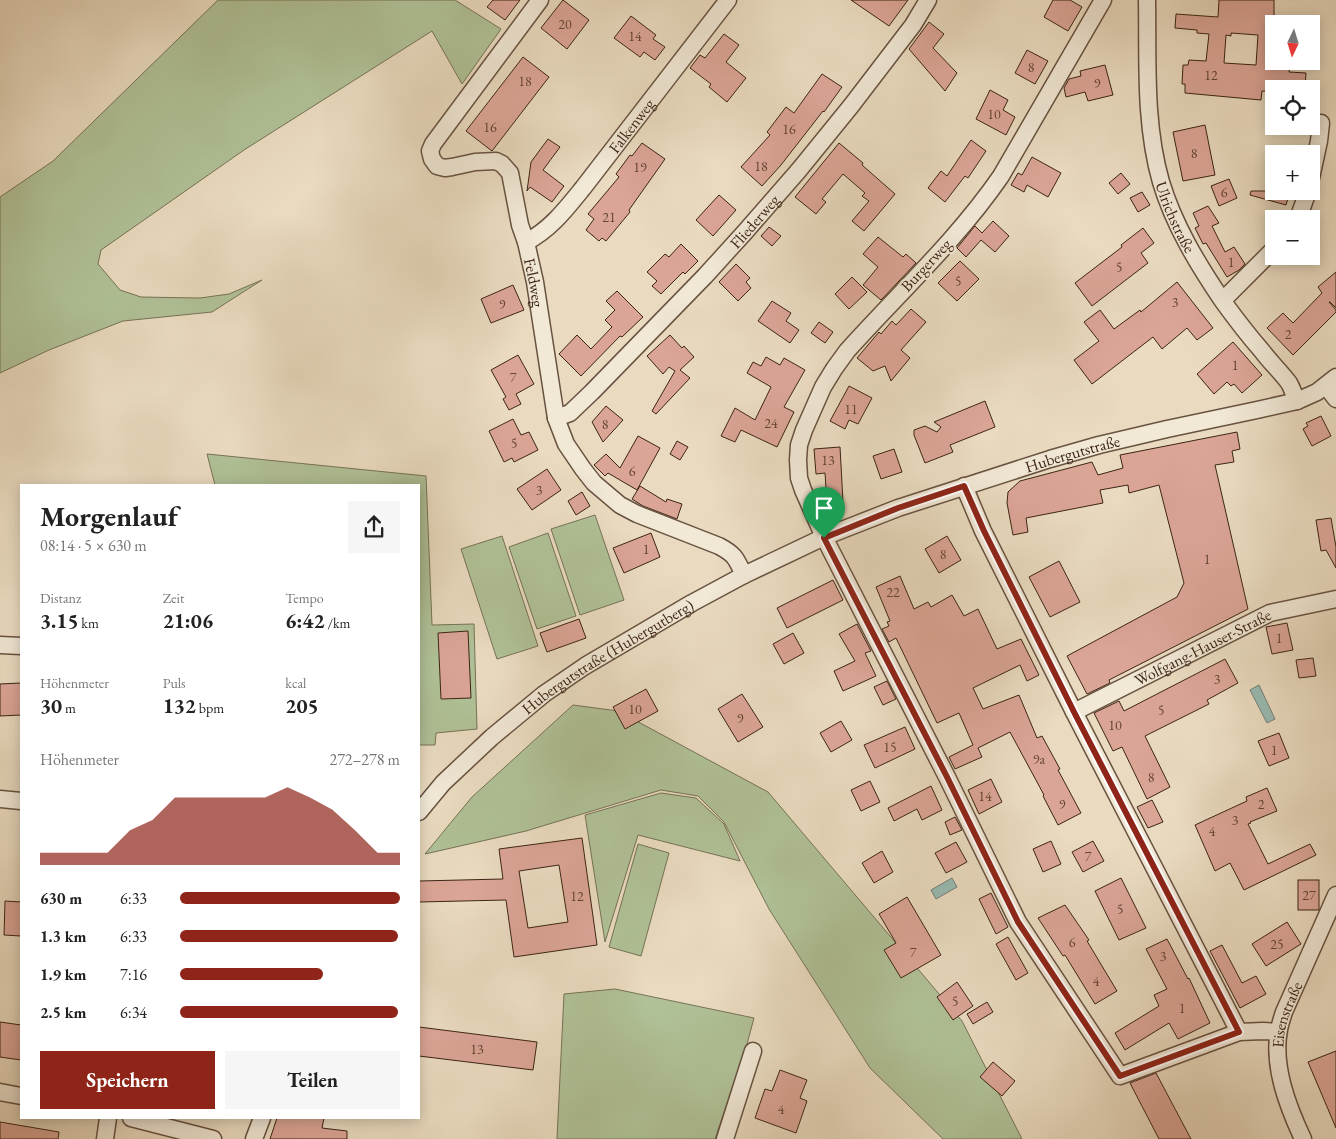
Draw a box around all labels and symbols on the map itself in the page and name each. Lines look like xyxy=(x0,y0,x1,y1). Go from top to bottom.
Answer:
house number: 20 xyxy=(558,15,572,33)
north arrow xyxy=(1265,15,1320,70)
house number: 14 xyxy=(628,27,642,45)
house number: 8 xyxy=(1028,58,1035,76)
house number: 12 xyxy=(1204,66,1218,84)
house number: 18 xyxy=(518,72,532,90)
house number: 9 xyxy=(1094,74,1101,92)
street label: Falkenweg xyxy=(603,93,660,157)
house number: 10 xyxy=(987,105,1001,123)
house number: 16 xyxy=(483,118,497,136)
house number: 16 xyxy=(782,120,796,138)
house number: 8 xyxy=(1191,144,1198,162)
house number: 18 xyxy=(754,157,768,175)
house number: 19 xyxy=(633,158,647,176)
street label: Ulrichstraße xyxy=(1151,179,1201,256)
house number: 6 xyxy=(1221,183,1228,201)
street label: Fliederweg xyxy=(725,189,785,253)
house number: 21 xyxy=(602,208,616,226)
street label: Burgerweg xyxy=(896,233,957,296)
house number: 1 xyxy=(1228,253,1234,271)
street label: Feldweg xyxy=(519,256,549,310)
house number: 5 xyxy=(1116,258,1122,276)
house number: 5 xyxy=(955,272,961,290)
house number: 3 xyxy=(1172,293,1179,311)
house number: 9 xyxy=(499,295,506,313)
house number: 2 xyxy=(1285,325,1292,343)
house number: 1 xyxy=(1232,356,1238,374)
house number: 7 xyxy=(510,368,517,386)
house number: 11 xyxy=(844,400,858,418)
house number: 24 xyxy=(764,414,778,432)
house number: 8 xyxy=(602,415,609,433)
street label: Hubergutstraße xyxy=(1022,430,1122,477)
house number: 5 xyxy=(511,434,517,452)
house number: 13 xyxy=(821,451,835,469)
house number: 6 xyxy=(629,462,636,480)
house number: 3 xyxy=(536,481,543,499)
pin xyxy=(803,487,845,538)
house number: 1 xyxy=(643,540,649,558)
house number: 8 xyxy=(940,545,947,563)
house number: 1 xyxy=(1204,550,1210,568)
house number: 22 xyxy=(886,583,900,601)
street label: Hubergutstraße (Hubergutberg) xyxy=(517,594,697,719)
street label: Wolfgang-Hauser-Straße xyxy=(1131,604,1274,690)
house number: 1 xyxy=(1276,629,1282,647)
house number: 3 xyxy=(1214,670,1221,688)
house number: 10 xyxy=(628,700,642,718)
house number: 5 xyxy=(1158,701,1164,719)
house number: 9 xyxy=(737,709,744,727)
house number: 10 xyxy=(1108,716,1122,734)
house number: 15 xyxy=(883,738,897,756)
house number: 1 xyxy=(1271,741,1277,759)
house number: 9a xyxy=(1033,750,1046,768)
house number: 8 xyxy=(1148,768,1155,786)
house number: 14 xyxy=(978,787,992,805)
house number: 9 xyxy=(1059,795,1066,813)
house number: 2 xyxy=(1258,795,1265,813)
house number: 3 xyxy=(1232,811,1239,829)
house number: 4 xyxy=(1209,822,1216,840)
house number: 7 xyxy=(1085,847,1092,865)
house number: 27 xyxy=(1302,886,1316,904)
house number: 12 xyxy=(570,887,584,905)
house number: 5 xyxy=(1117,900,1123,918)
house number: 6 xyxy=(1069,933,1076,951)
house number: 25 xyxy=(1270,935,1284,953)
house number: 7 xyxy=(910,943,917,961)
house number: 3 xyxy=(1160,947,1167,965)
house number: 4 xyxy=(1093,972,1100,990)
street label: Eisenstraße xyxy=(1267,978,1307,1048)
house number: 5 xyxy=(952,992,958,1010)
house number: 1 xyxy=(1179,999,1185,1017)
house number: 13 xyxy=(470,1040,484,1058)
house number: 4 xyxy=(778,1100,785,1118)

